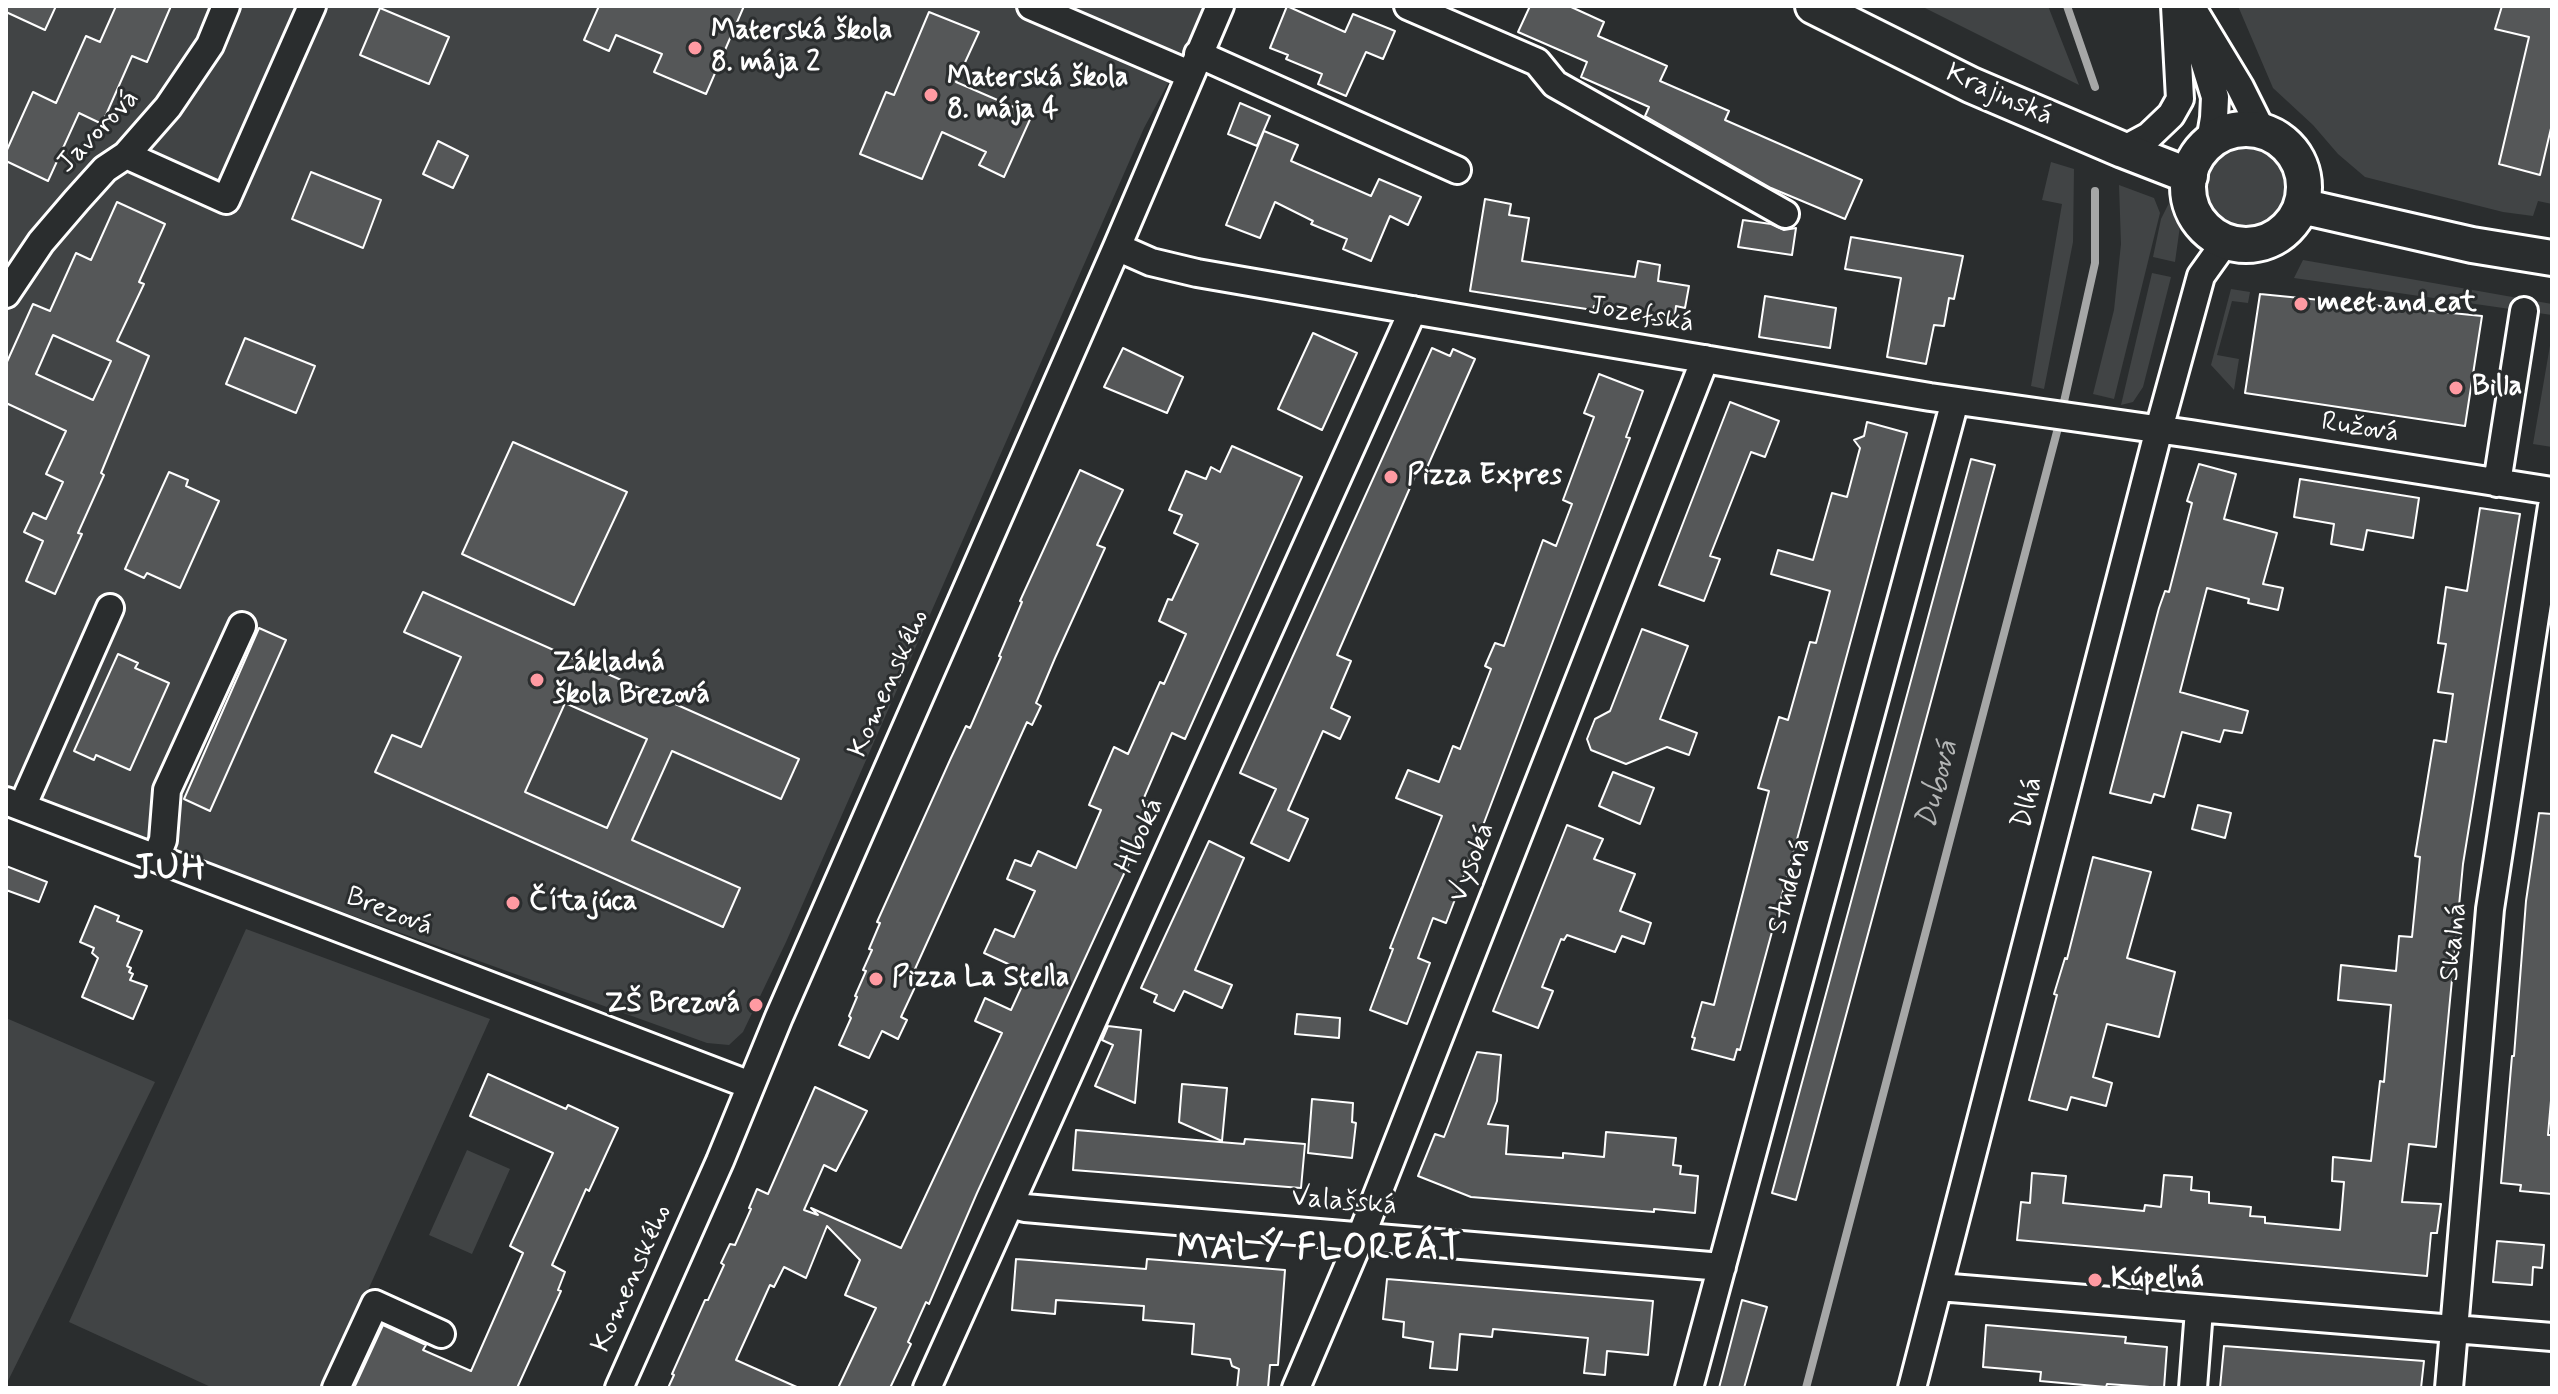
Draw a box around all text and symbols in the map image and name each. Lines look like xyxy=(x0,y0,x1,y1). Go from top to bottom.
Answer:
place label: Materská škola 8. mája 2 xyxy=(711,15,892,81)
marker: Materská škola 8. mája 2 xyxy=(686,39,704,57)
street label: Krajinská xyxy=(1940,57,2058,135)
place label: Materská škola 8. mája 4 xyxy=(947,62,1128,128)
street label: Javorová xyxy=(51,83,147,181)
marker: Materská škola 8. mája 4 xyxy=(922,86,940,104)
place label: meet and eat xyxy=(2317,287,2477,321)
street label: Jozefská xyxy=(1585,290,1697,342)
marker: meet and eat xyxy=(2292,295,2310,313)
place label: Billa xyxy=(2472,371,2522,405)
marker: Billa xyxy=(2447,379,2465,397)
street label: Ružová xyxy=(2319,406,2401,452)
place label: Pizza Expres xyxy=(1407,460,1562,494)
marker: Pizza Expres xyxy=(1382,468,1400,486)
street label: Komenského xyxy=(842,605,938,763)
place label: Základná škola Brezová xyxy=(553,647,710,713)
marker: Základná škola Brezová xyxy=(528,671,546,689)
water label: Dubová xyxy=(1910,737,1968,833)
street label: Dlhá xyxy=(2006,774,2052,832)
street label: Hlboká xyxy=(1109,793,1173,879)
street label: Vysoká xyxy=(1442,818,1504,908)
street label: Studená xyxy=(1762,834,1820,938)
district label: JUH xyxy=(135,848,205,892)
street label: Brezová xyxy=(341,881,437,945)
place label: Čítajúca xyxy=(529,886,637,920)
marker: Čítajúca xyxy=(504,894,522,912)
street label: Skalná xyxy=(2434,901,2476,983)
place label: Pizza La Stella xyxy=(892,962,1070,996)
marker: Pizza La Stella xyxy=(867,970,885,988)
place label: ZŠ Brezová xyxy=(605,988,740,1022)
marker: ZŠ Brezová xyxy=(747,996,765,1014)
street label: Valašská xyxy=(1290,1182,1398,1224)
street label: Komenského xyxy=(585,1200,681,1358)
district label: MALÝ FLOREÁT xyxy=(1176,1228,1464,1272)
place label: Kúpeľná xyxy=(2111,1263,2204,1297)
marker: Kúpeľná xyxy=(2086,1271,2104,1289)

